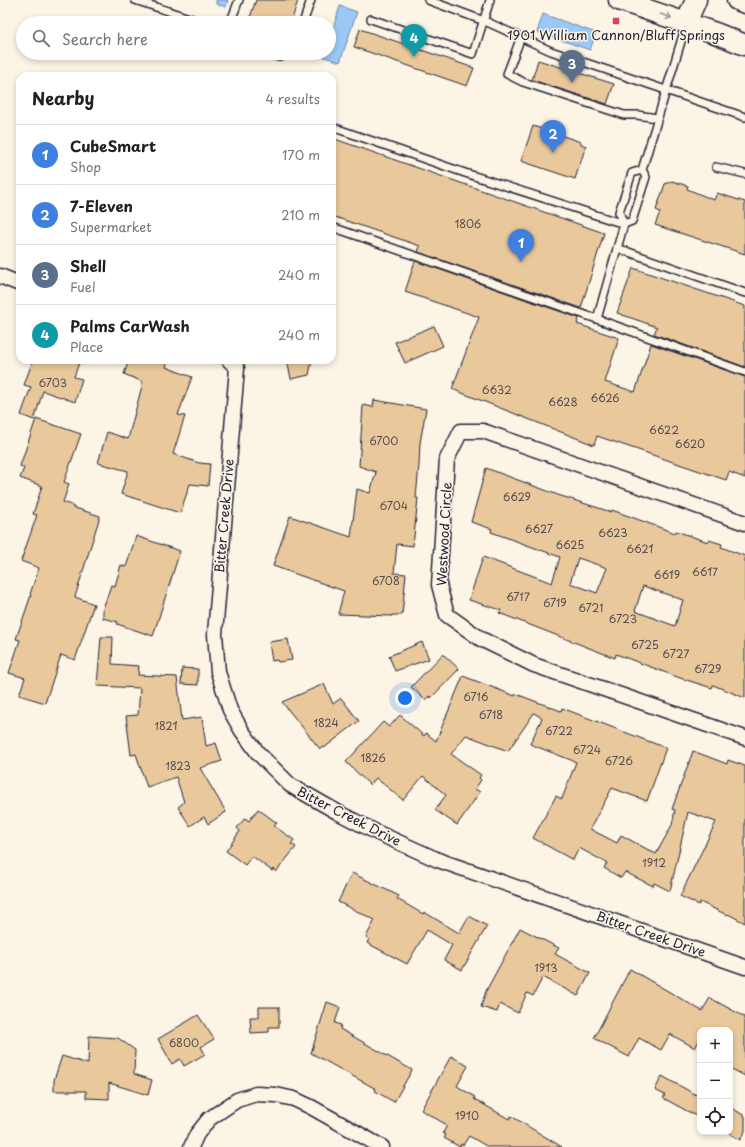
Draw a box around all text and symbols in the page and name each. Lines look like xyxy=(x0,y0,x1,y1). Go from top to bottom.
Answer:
one-way arrow xyxy=(659,13,672,20)
search box xyxy=(16,16,336,60)
marker: 1901 William Cannon/Bluff Springs xyxy=(611,16,621,26)
pin: 4 xyxy=(401,24,427,57)
place label: 1901 William Cannon/Bluff Springs xyxy=(507,25,725,44)
icon: search xyxy=(30,27,52,49)
text: Search here xyxy=(62,27,148,50)
pin: 3 xyxy=(559,50,585,83)
text: Nearby xyxy=(32,85,94,111)
text: 4 results xyxy=(266,89,320,108)
pin: 2 xyxy=(540,120,566,153)
text: CubeSmart xyxy=(70,134,156,157)
text: 1 xyxy=(42,145,48,164)
text: 170 m xyxy=(282,145,320,164)
text: Shop xyxy=(70,157,101,176)
text: 7-Eleven xyxy=(70,194,133,217)
text: 2 xyxy=(40,205,50,224)
text: 210 m xyxy=(281,205,320,224)
house number: 1806 xyxy=(455,215,481,232)
text: Supermarket xyxy=(70,217,152,236)
pin: 1 xyxy=(508,229,534,262)
text: Shell xyxy=(70,254,106,277)
text: 3 xyxy=(41,265,49,284)
text: 240 m xyxy=(278,265,320,284)
text: Fuel xyxy=(70,277,96,296)
text: Palms CarWash xyxy=(70,314,190,337)
text: 4 xyxy=(41,325,49,344)
text: 240 m xyxy=(278,325,320,344)
text: Place xyxy=(70,337,103,356)
house number: 6703 xyxy=(39,374,67,391)
house number: 6632 xyxy=(482,381,512,398)
house number: 6626 xyxy=(590,389,620,406)
house number: 6628 xyxy=(548,393,578,410)
house number: 6622 xyxy=(649,421,679,438)
house number: 6700 xyxy=(370,432,398,449)
house number: 6620 xyxy=(675,435,705,452)
street label: Bitter Creek Drive xyxy=(209,458,238,574)
street label: Westwood Circle xyxy=(431,482,456,586)
house number: 6629 xyxy=(503,488,531,505)
house number: 6704 xyxy=(380,497,408,514)
house number: 6627 xyxy=(525,520,553,537)
house number: 6623 xyxy=(598,524,628,541)
house number: 6625 xyxy=(556,536,584,553)
house number: 6621 xyxy=(627,540,654,557)
house number: 6617 xyxy=(692,563,718,580)
house number: 6619 xyxy=(654,566,680,583)
house number: 6708 xyxy=(372,572,400,589)
house number: 6717 xyxy=(506,588,530,605)
house number: 6719 xyxy=(543,594,567,611)
house number: 6721 xyxy=(578,599,604,616)
house number: 6723 xyxy=(609,610,637,627)
house number: 6725 xyxy=(631,636,659,653)
house number: 6727 xyxy=(663,645,689,662)
house number: 6729 xyxy=(694,660,722,677)
your location xyxy=(395,688,415,708)
house number: 6716 xyxy=(463,688,489,705)
house number: 6718 xyxy=(479,706,503,723)
house number: 1824 xyxy=(313,714,339,731)
house number: 1821 xyxy=(154,717,178,734)
house number: 6722 xyxy=(545,722,573,739)
house number: 6724 xyxy=(573,741,601,758)
house number: 1826 xyxy=(360,749,386,766)
house number: 6726 xyxy=(605,752,633,769)
house number: 1823 xyxy=(165,757,191,774)
street label: Bitter Creek Drive xyxy=(294,781,405,850)
house number: 1912 xyxy=(642,854,666,871)
street label: Bitter Creek Drive xyxy=(594,906,708,961)
house number: 1913 xyxy=(535,959,557,976)
map controls xyxy=(697,1027,733,1135)
button: + xyxy=(697,1027,733,1063)
house number: 6800 xyxy=(169,1034,199,1051)
button: − xyxy=(697,1063,733,1099)
button: locate xyxy=(697,1099,733,1135)
house number: 1910 xyxy=(455,1107,479,1124)

